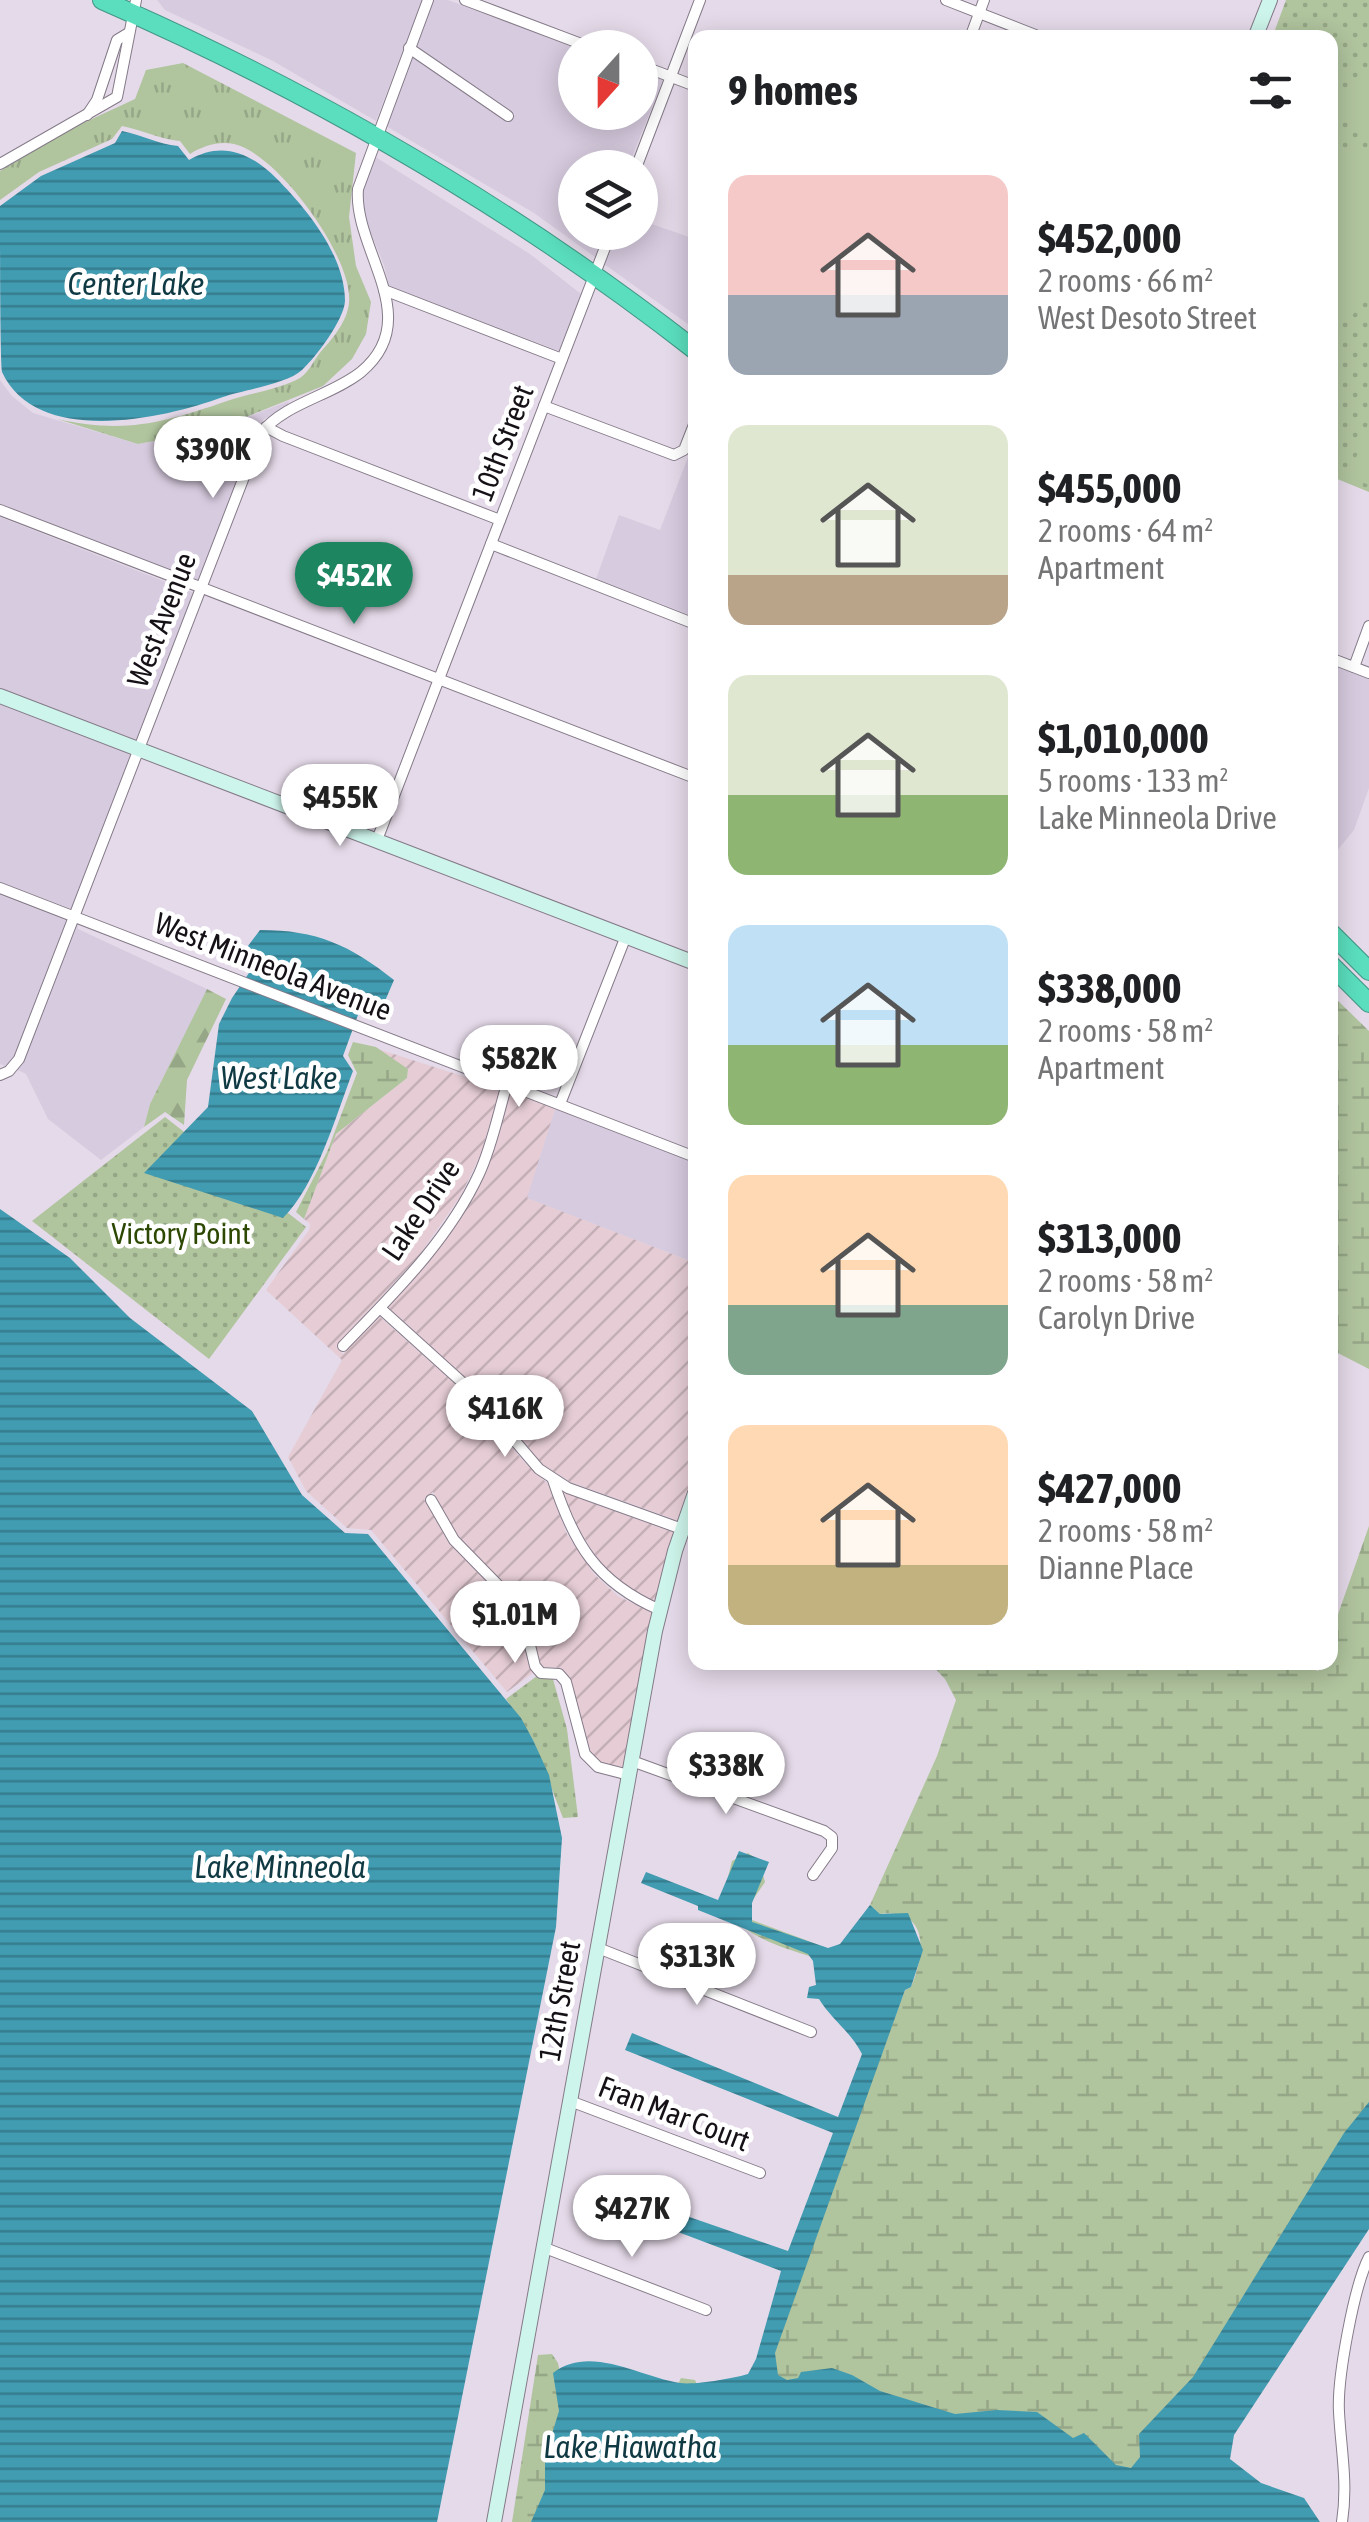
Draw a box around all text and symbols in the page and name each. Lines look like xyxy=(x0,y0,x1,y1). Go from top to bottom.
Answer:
north arrow xyxy=(558,30,658,130)
map controls xyxy=(558,30,658,250)
icon: filters xyxy=(1243,63,1298,118)
text: 9 homes xyxy=(728,66,858,114)
button: layers xyxy=(558,150,658,250)
text: $452,000 xyxy=(1038,214,1182,262)
icon: home xyxy=(808,215,928,335)
text: 2 rooms · 66 m² xyxy=(1038,262,1213,299)
water label: Center Lake xyxy=(68,265,204,302)
text: West Desoto Street xyxy=(1038,299,1257,336)
street label: 10th Street xyxy=(464,380,540,505)
pin: $390K xyxy=(143,416,283,501)
text: $390K xyxy=(176,430,250,467)
text: $455,000 xyxy=(1038,464,1182,512)
icon: home xyxy=(808,465,928,585)
text: 2 rooms · 64 m² xyxy=(1038,512,1213,549)
pin: $452K xyxy=(284,542,424,627)
street label: West Avenue xyxy=(120,548,202,691)
text: Apartment xyxy=(1038,549,1164,586)
text: $452K xyxy=(317,556,391,593)
text: $1,010,000 xyxy=(1038,714,1209,762)
icon: home xyxy=(808,715,928,835)
text: 5 rooms · 133 m² xyxy=(1038,762,1228,799)
pin: $455K xyxy=(270,764,410,849)
text: $455K xyxy=(303,778,377,815)
text: Lake Minneola Drive xyxy=(1038,799,1277,836)
street label: West Minneola Avenue xyxy=(150,905,396,1027)
text: $338,000 xyxy=(1038,964,1182,1012)
icon: home xyxy=(808,965,928,1085)
text: 2 rooms · 58 m² xyxy=(1038,1012,1213,1049)
pin: $582K xyxy=(449,1025,589,1110)
text: $582K xyxy=(482,1039,556,1076)
text: Apartment xyxy=(1038,1049,1164,1086)
water label: West Lake xyxy=(221,1059,337,1096)
street label: Lake Drive xyxy=(374,1153,466,1266)
text: $313,000 xyxy=(1038,1214,1182,1262)
icon: home xyxy=(808,1215,928,1335)
park label: Victory Point xyxy=(111,1216,251,1250)
text: 2 rooms · 58 m² xyxy=(1038,1262,1213,1299)
text: Carolyn Drive xyxy=(1038,1299,1195,1336)
pin: $416K xyxy=(435,1375,575,1460)
text: $416K xyxy=(468,1389,542,1426)
text: $427,000 xyxy=(1038,1464,1182,1512)
icon: home xyxy=(808,1465,928,1585)
text: 2 rooms · 58 m² xyxy=(1038,1512,1213,1549)
text: Dianne Place xyxy=(1038,1549,1194,1586)
pin: $1.01M xyxy=(434,1581,596,1666)
text: $1.01M xyxy=(472,1595,558,1632)
pin: $338K xyxy=(656,1732,796,1817)
text: $338K xyxy=(689,1746,763,1783)
water label: Lake Minneola xyxy=(194,1848,366,1885)
pin: $313K xyxy=(627,1923,767,2008)
text: $313K xyxy=(660,1937,734,1974)
street label: 12th Street xyxy=(532,1938,586,2064)
street label: Fran Mar Court xyxy=(594,2069,755,2157)
pin: $427K xyxy=(562,2175,702,2260)
text: $427K xyxy=(595,2189,669,2226)
water label: Lake Hiawatha xyxy=(543,2428,717,2465)

